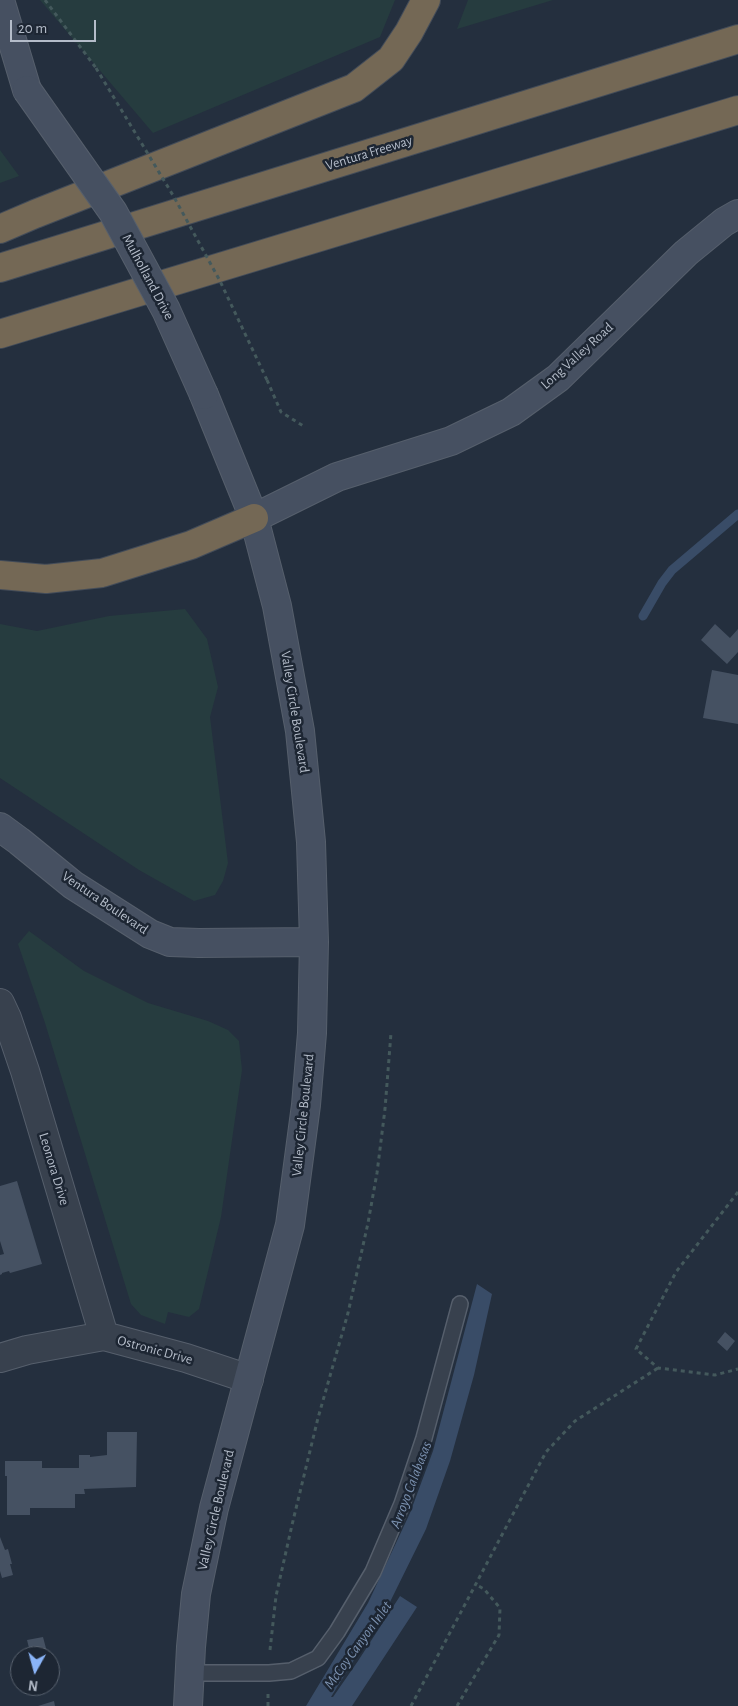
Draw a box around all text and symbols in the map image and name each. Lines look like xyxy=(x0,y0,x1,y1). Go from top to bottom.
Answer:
scale bar xyxy=(12,10,99,42)
text: 20 m xyxy=(18,21,47,36)
street label: Ventura Freeway xyxy=(323,132,415,174)
street label: Mulholland Drive xyxy=(118,231,178,323)
street label: Long Valley Road xyxy=(537,319,617,393)
street label: Valley Circle Boulevard xyxy=(277,650,313,774)
street label: Ventura Boulevard xyxy=(59,868,151,938)
street label: Valley Circle Boulevard xyxy=(288,1053,318,1177)
street label: Leonora Drive xyxy=(35,1131,73,1207)
street label: Ostronic Drive xyxy=(116,1332,194,1368)
water label: Arroyo Calabasas xyxy=(386,1439,436,1531)
street label: Valley Circle Boulevard xyxy=(194,1448,238,1572)
water label: McCoy Canyon Inlet xyxy=(320,1597,396,1693)
north arrow xyxy=(10,1646,60,1696)
text: N xyxy=(28,1677,39,1692)

